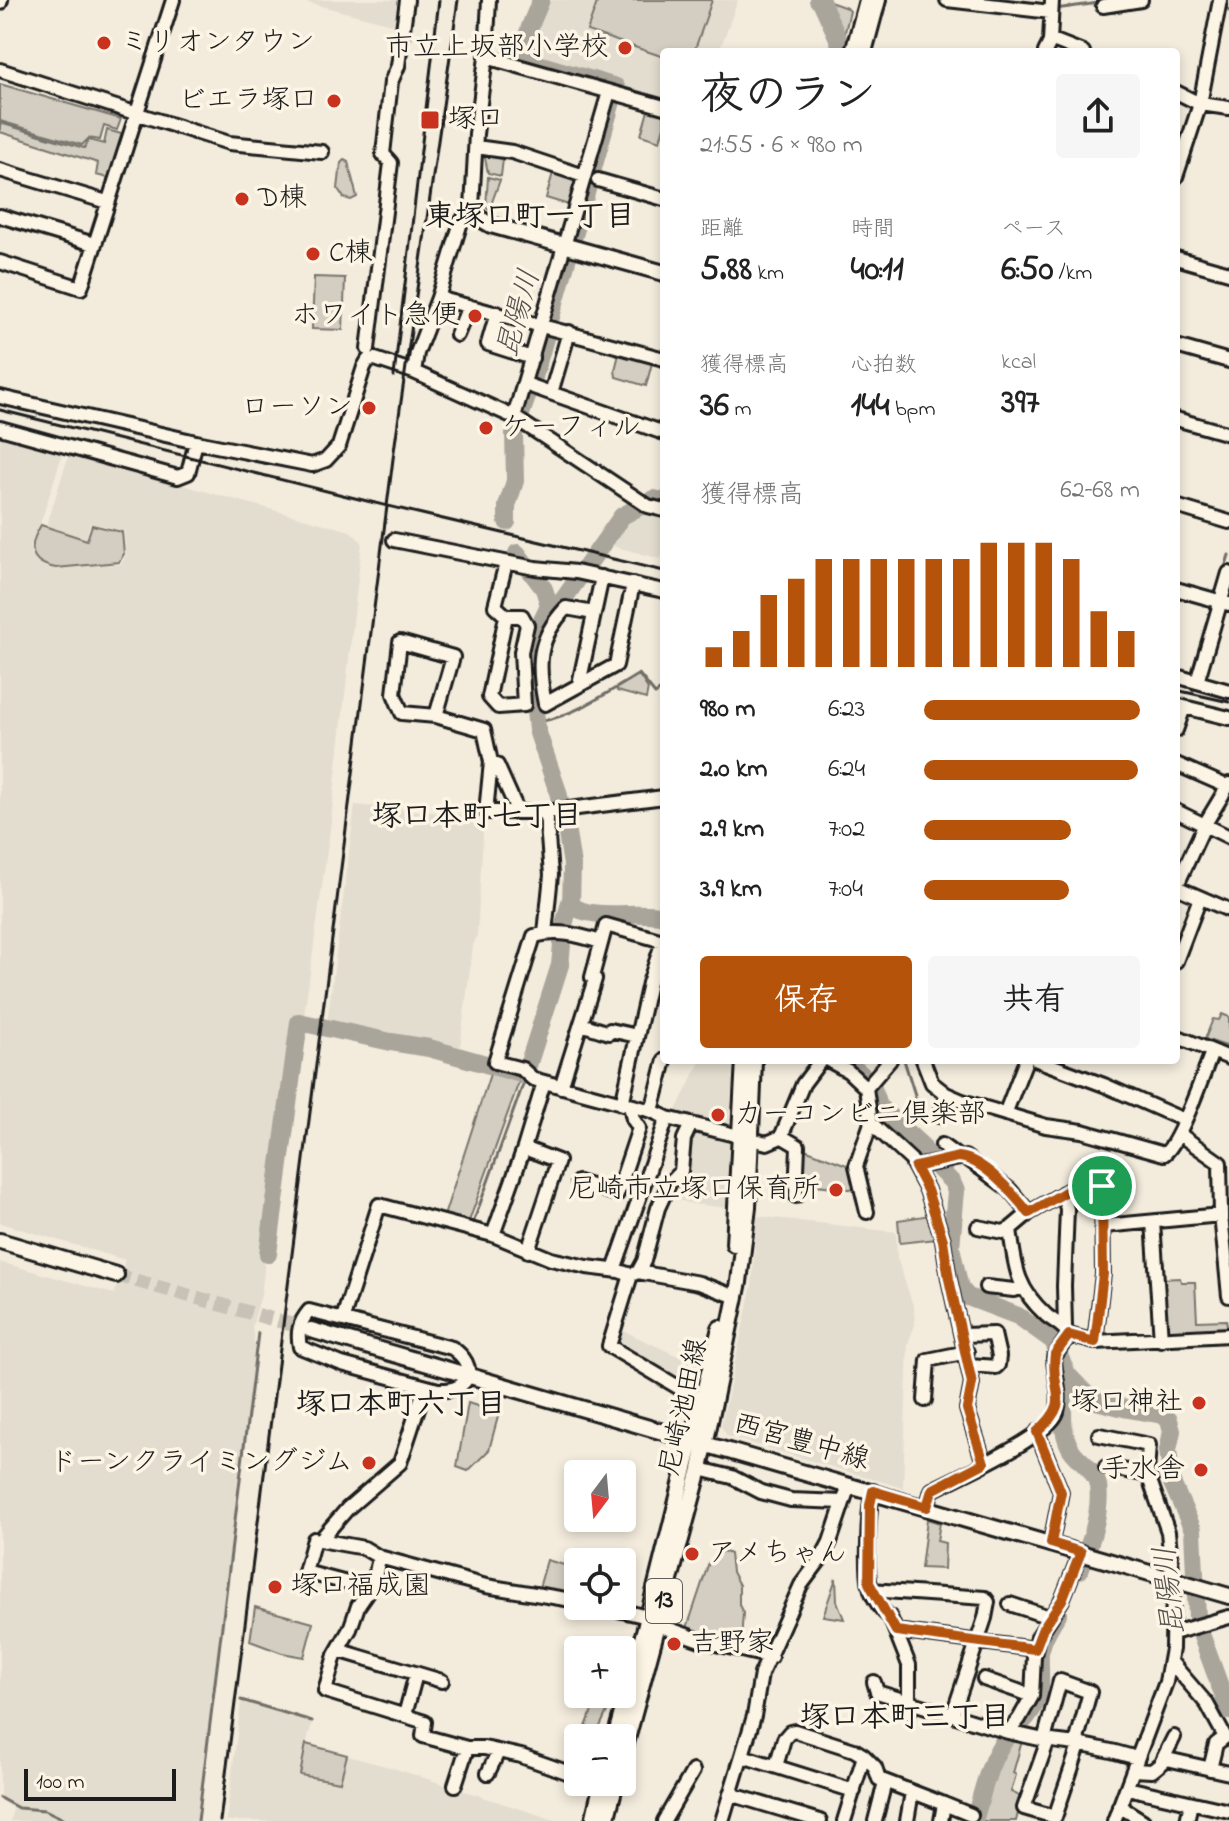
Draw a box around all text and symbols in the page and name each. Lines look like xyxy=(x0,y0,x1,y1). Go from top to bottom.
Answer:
place label: ミリオンタウン xyxy=(120,23,315,64)
place label: 市立上坂部小学校 xyxy=(385,28,609,69)
marker: ミリオンタウン xyxy=(95,34,113,52)
marker: 市立上坂部小学校 xyxy=(616,39,634,57)
text: 夜のラン xyxy=(700,65,876,129)
button: share xyxy=(1056,74,1140,158)
place label: ビエラ塚口 xyxy=(178,81,318,122)
marker: ビエラ塚口 xyxy=(325,92,343,110)
place label: 塚口 xyxy=(448,100,504,141)
marker: 塚口 xyxy=(419,109,441,131)
text: 21:55 · 6 × 980 m xyxy=(700,127,863,165)
place label: D棟 xyxy=(257,179,307,220)
marker: D棟 xyxy=(233,190,251,208)
district label: 東塚口町一丁目 xyxy=(425,196,635,240)
text: 距離 xyxy=(700,214,744,246)
text: 時間 xyxy=(851,214,895,246)
text: ペース xyxy=(1001,214,1066,246)
place label: C棟 xyxy=(329,234,372,275)
marker: C棟 xyxy=(304,245,322,263)
text: 5.88 xyxy=(700,246,752,296)
text: 40:11 xyxy=(851,246,904,296)
text: 6:50 xyxy=(1001,246,1053,296)
text: km xyxy=(752,258,784,290)
text: /km xyxy=(1053,258,1092,290)
water label: 昆陽川 xyxy=(486,265,554,363)
place label: ホワイト急便 xyxy=(291,296,459,337)
marker: ホワイト急便 xyxy=(466,307,484,325)
text: kcal xyxy=(1001,347,1036,379)
text: 獲得標高 xyxy=(700,350,788,382)
text: 心拍数 xyxy=(851,350,917,382)
text: 397 xyxy=(1001,379,1040,429)
text: 36 xyxy=(700,382,729,432)
text: 144 xyxy=(851,382,889,432)
place label: ローソン xyxy=(241,388,353,429)
text: m xyxy=(729,394,752,426)
text: bpm xyxy=(889,394,936,426)
marker: ローソン xyxy=(360,399,378,417)
place label: ケーフィル xyxy=(502,408,641,449)
marker: ケーフィル xyxy=(477,419,495,437)
text: 62–68 m xyxy=(1060,472,1140,510)
text: 獲得標高 xyxy=(700,477,804,515)
text: 980 m xyxy=(700,691,755,729)
text: 6:23 xyxy=(828,691,865,729)
text: 2.0 km xyxy=(700,751,768,789)
text: 6:24 xyxy=(828,751,865,789)
district label: 塚口本町七丁目 xyxy=(372,796,582,840)
text: 2.9 km xyxy=(700,811,764,849)
text: 7:02 xyxy=(828,811,865,849)
text: 3.9 km xyxy=(700,871,762,909)
text: 7:04 xyxy=(828,871,863,909)
button: 保存 xyxy=(700,956,912,1048)
button: 共有 xyxy=(928,956,1140,1048)
place label: カーコンビニ倶楽部 xyxy=(734,1095,986,1136)
marker: カーコンビニ倶楽部 xyxy=(709,1106,727,1124)
pin xyxy=(1068,1152,1136,1220)
icon: arrive xyxy=(1080,1164,1124,1208)
place label: 尼崎市立塚口保育所 xyxy=(568,1170,820,1211)
marker: 尼崎市立塚口保育所 xyxy=(827,1181,845,1199)
street label: 尼崎池田線 xyxy=(650,1334,720,1480)
place label: 塚口神社 xyxy=(1071,1383,1183,1424)
district label: 塚口本町六丁目 xyxy=(296,1384,506,1428)
marker: 塚口神社 xyxy=(1190,1394,1208,1412)
street label: 西宮豊中線 xyxy=(728,1404,874,1482)
place label: ドーンクライミングジム xyxy=(49,1443,353,1484)
place label: 手水舎 xyxy=(1101,1450,1185,1491)
marker: ドーンクライミングジム xyxy=(360,1454,378,1472)
north arrow xyxy=(564,1460,636,1532)
map controls xyxy=(564,1460,636,1796)
marker: 手水舎 xyxy=(1192,1461,1210,1479)
place label: アメちゃん xyxy=(708,1534,847,1575)
water label: 昆陽川 xyxy=(1144,1544,1198,1638)
marker: アメちゃん xyxy=(683,1545,701,1563)
button: locate xyxy=(564,1548,636,1620)
place label: 塚口福成園 xyxy=(291,1567,431,1608)
marker: 塚口福成園 xyxy=(266,1578,284,1596)
road number: 13 xyxy=(646,1579,682,1623)
place label: 吉野家 xyxy=(690,1624,774,1665)
marker: 吉野家 xyxy=(665,1635,683,1653)
button: + xyxy=(564,1636,636,1708)
district label: 塚口本町三丁目 xyxy=(800,1697,1010,1741)
button: − xyxy=(564,1724,636,1796)
scale bar xyxy=(24,1765,176,1801)
text: 100 m xyxy=(36,1767,85,1799)

